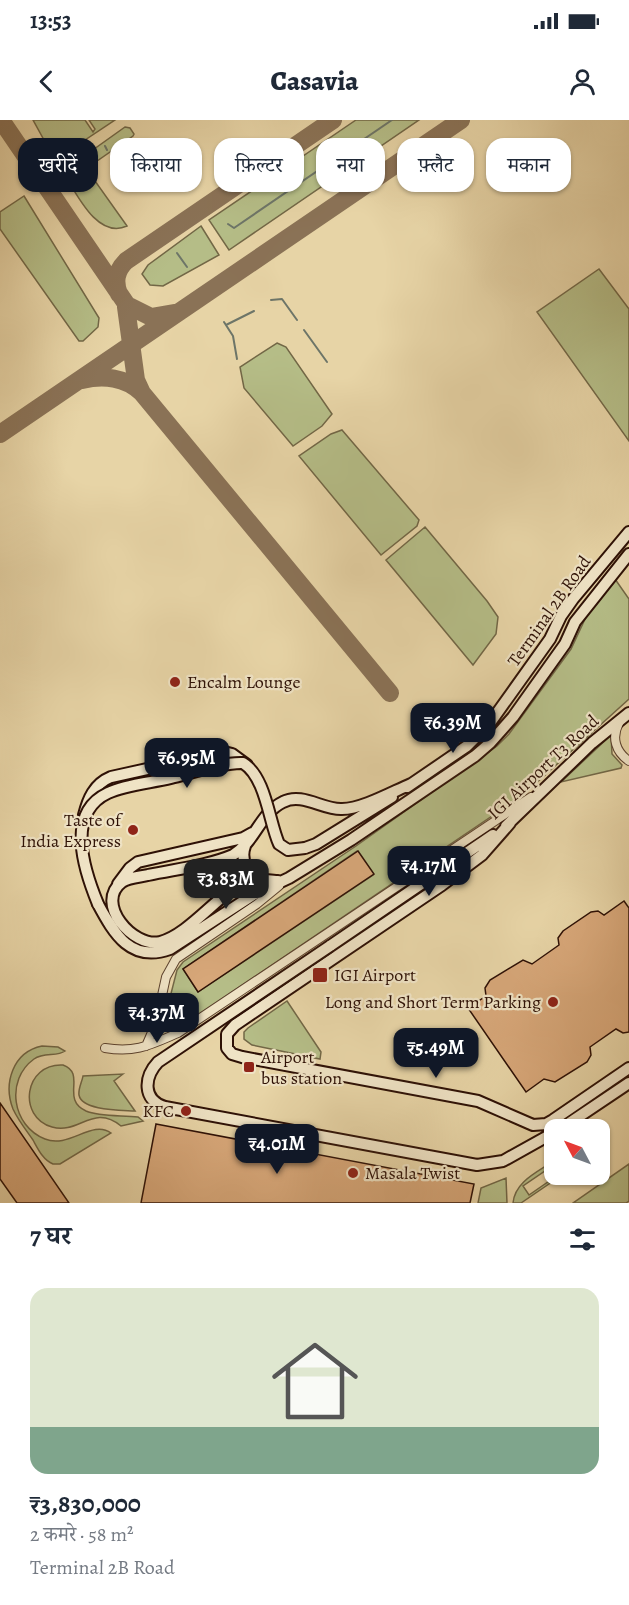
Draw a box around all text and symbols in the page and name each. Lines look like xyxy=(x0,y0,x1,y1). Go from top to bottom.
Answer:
text: 13:53 xyxy=(30,6,71,36)
text: Casavia xyxy=(270,63,359,99)
icon: back xyxy=(30,65,63,98)
icon: person xyxy=(566,65,599,98)
chip: खरीदें xyxy=(18,138,98,192)
chip: किराया xyxy=(110,138,202,192)
chip: फ़िल्टर xyxy=(214,138,304,192)
chip: नया xyxy=(316,138,385,192)
chip: फ़्लैट xyxy=(397,138,474,192)
chip: मकान xyxy=(486,138,571,192)
street label: Terminal 2B Road xyxy=(502,550,596,671)
place label: Encalm Lounge xyxy=(187,670,301,694)
marker: Encalm Lounge xyxy=(168,675,182,689)
pin: ₹6.39M xyxy=(404,703,502,754)
text: ₹6.39M xyxy=(425,709,482,736)
street label: IGI Airport T3 Road xyxy=(482,709,604,825)
pin: ₹6.95M xyxy=(138,738,236,789)
text: ₹6.95M xyxy=(159,744,215,771)
place label: Taste of India Express xyxy=(20,808,124,853)
marker: Taste of India Express xyxy=(126,823,140,837)
pin: ₹4.17M xyxy=(380,846,478,897)
text: ₹4.17M xyxy=(402,852,456,879)
pin: ₹3.83M xyxy=(177,859,275,910)
text: ₹3.83M xyxy=(198,865,254,892)
place label: IGI Airport xyxy=(334,963,416,987)
marker: IGI Airport xyxy=(311,966,329,984)
place label: Long and Short Term Parking xyxy=(325,990,541,1014)
pin: ₹4.37M xyxy=(108,993,206,1044)
marker: Long and Short Term Parking xyxy=(546,995,560,1009)
text: ₹4.37M xyxy=(129,999,185,1026)
pin: ₹5.49M xyxy=(387,1028,485,1079)
text: ₹5.49M xyxy=(408,1034,465,1061)
place label: Airport bus station xyxy=(260,1045,342,1090)
marker: Airport bus station xyxy=(242,1060,256,1074)
place label: KFC xyxy=(142,1099,174,1123)
marker: KFC xyxy=(179,1104,193,1118)
north arrow xyxy=(544,1119,610,1185)
map controls xyxy=(544,1119,610,1185)
pin: ₹4.01M xyxy=(228,1124,326,1175)
text: ₹4.01M xyxy=(249,1130,305,1157)
place label: Masala Twist xyxy=(365,1161,460,1185)
marker: Masala Twist xyxy=(346,1166,360,1180)
text: 7 घर xyxy=(30,1218,71,1253)
icon: filters xyxy=(566,1223,599,1256)
icon: home xyxy=(261,1327,369,1435)
text: ₹3,830,000 xyxy=(30,1486,141,1521)
text: 2 कमरे · 58 m² xyxy=(30,1521,134,1548)
text: Terminal 2B Road xyxy=(30,1554,175,1581)

